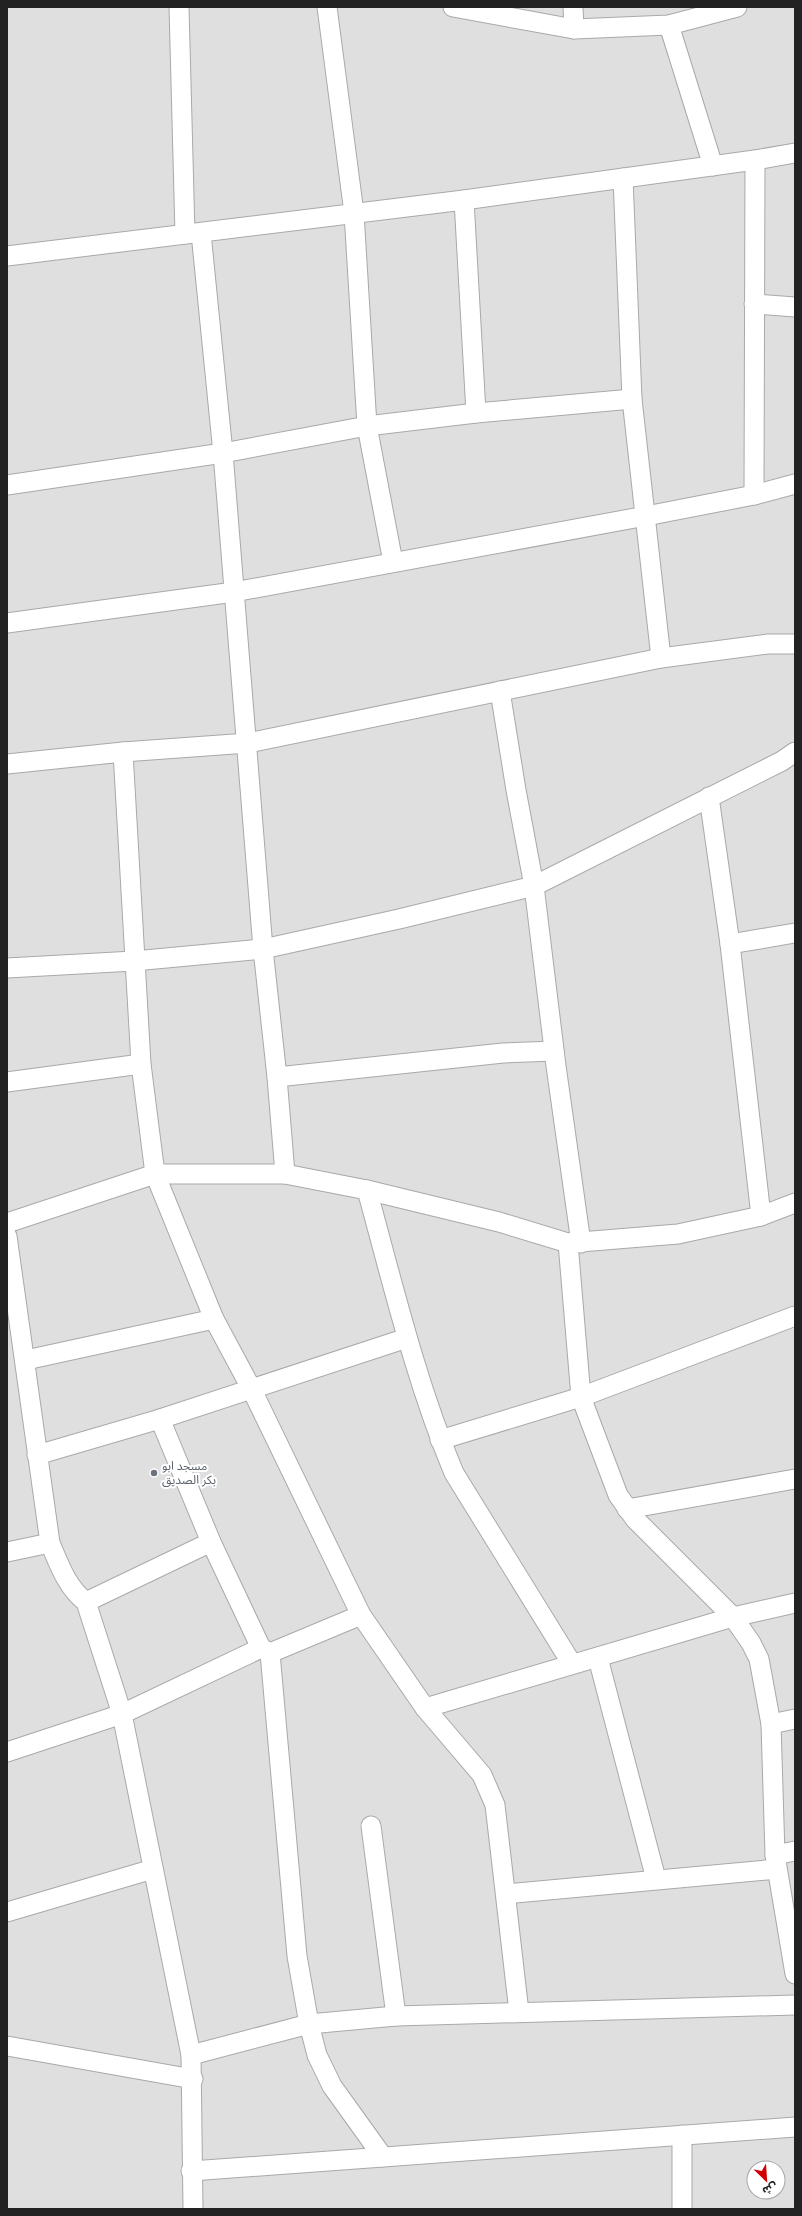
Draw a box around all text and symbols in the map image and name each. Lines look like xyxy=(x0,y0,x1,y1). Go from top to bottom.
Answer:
place label: مسجد ابو بكر الصديق xyxy=(162,1459,216,1488)
marker: مسجد ابو بكر الصديق xyxy=(149,1468,159,1478)
north arrow xyxy=(746,2160,786,2200)
text: ش xyxy=(760,2180,780,2198)

